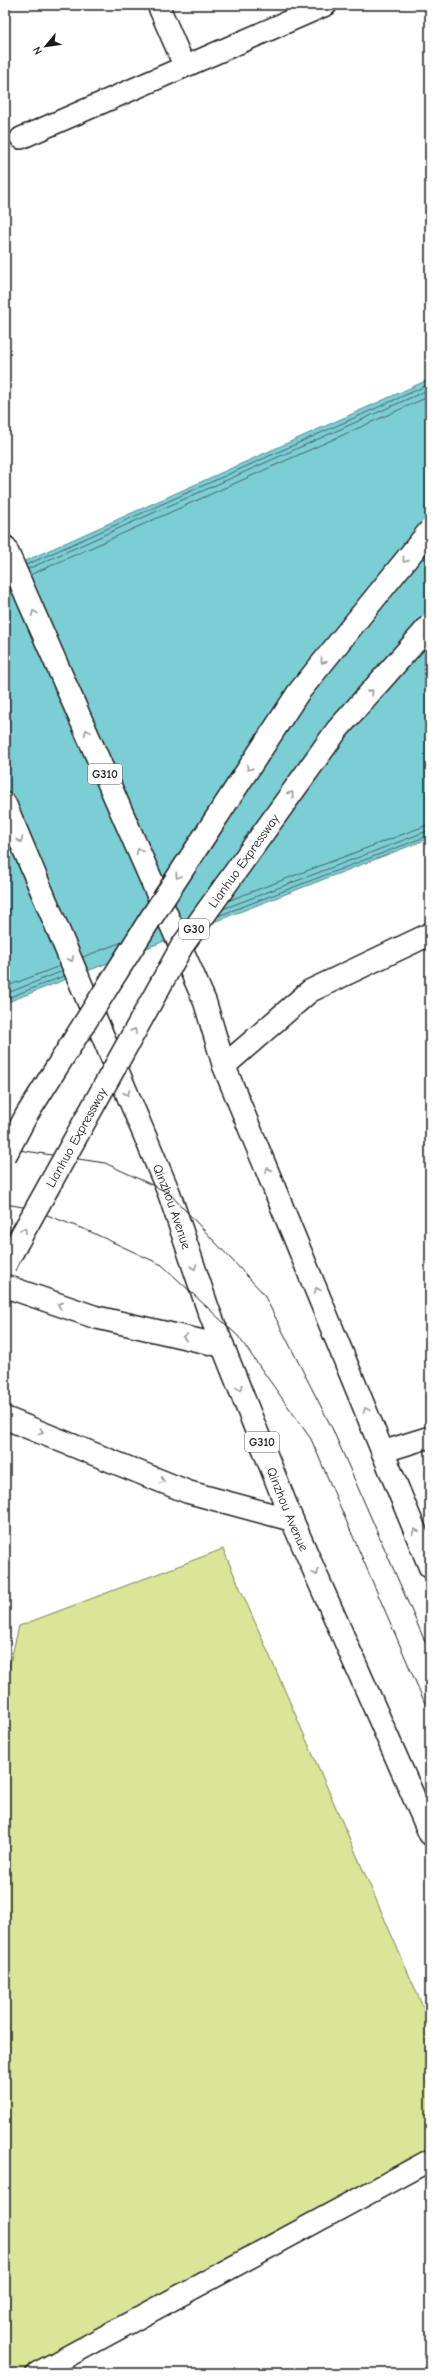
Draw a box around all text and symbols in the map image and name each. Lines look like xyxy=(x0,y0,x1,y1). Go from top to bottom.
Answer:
north arrow xyxy=(26,26,66,66)
text: N xyxy=(30,44,45,57)
one-way arrow xyxy=(403,556,410,563)
one-way arrow xyxy=(31,610,39,618)
one-way arrow xyxy=(321,657,328,664)
one-way arrow xyxy=(366,689,373,697)
one-way arrow xyxy=(83,729,91,736)
one-way arrow xyxy=(247,763,254,770)
road number: G310 xyxy=(88,764,122,784)
one-way arrow xyxy=(286,792,293,799)
street label: Lianhuo Expressway xyxy=(205,811,282,911)
one-way arrow xyxy=(15,835,23,843)
one-way arrow xyxy=(136,848,144,856)
one-way arrow xyxy=(176,872,183,879)
road number: G30 xyxy=(179,919,209,939)
one-way arrow xyxy=(66,955,74,963)
one-way arrow xyxy=(129,1028,136,1035)
street label: Lianhuo Expressway xyxy=(43,1085,110,1190)
one-way arrow xyxy=(123,1090,131,1097)
street label: Qinzhou Avenue xyxy=(150,1162,194,1252)
one-way arrow xyxy=(264,1166,272,1173)
one-way arrow xyxy=(19,1227,26,1234)
one-way arrow xyxy=(189,1263,198,1270)
one-way arrow xyxy=(314,1286,322,1293)
one-way arrow xyxy=(56,1302,63,1310)
one-way arrow xyxy=(182,1334,189,1342)
one-way arrow xyxy=(236,1385,244,1392)
one-way arrow xyxy=(362,1407,370,1414)
one-way arrow xyxy=(38,1428,45,1436)
road number: G310 xyxy=(245,1432,279,1452)
street label: Qinzhou Avenue xyxy=(264,1465,312,1554)
one-way arrow xyxy=(157,1476,165,1484)
one-way arrow xyxy=(412,1527,420,1535)
one-way arrow xyxy=(311,1569,319,1577)

